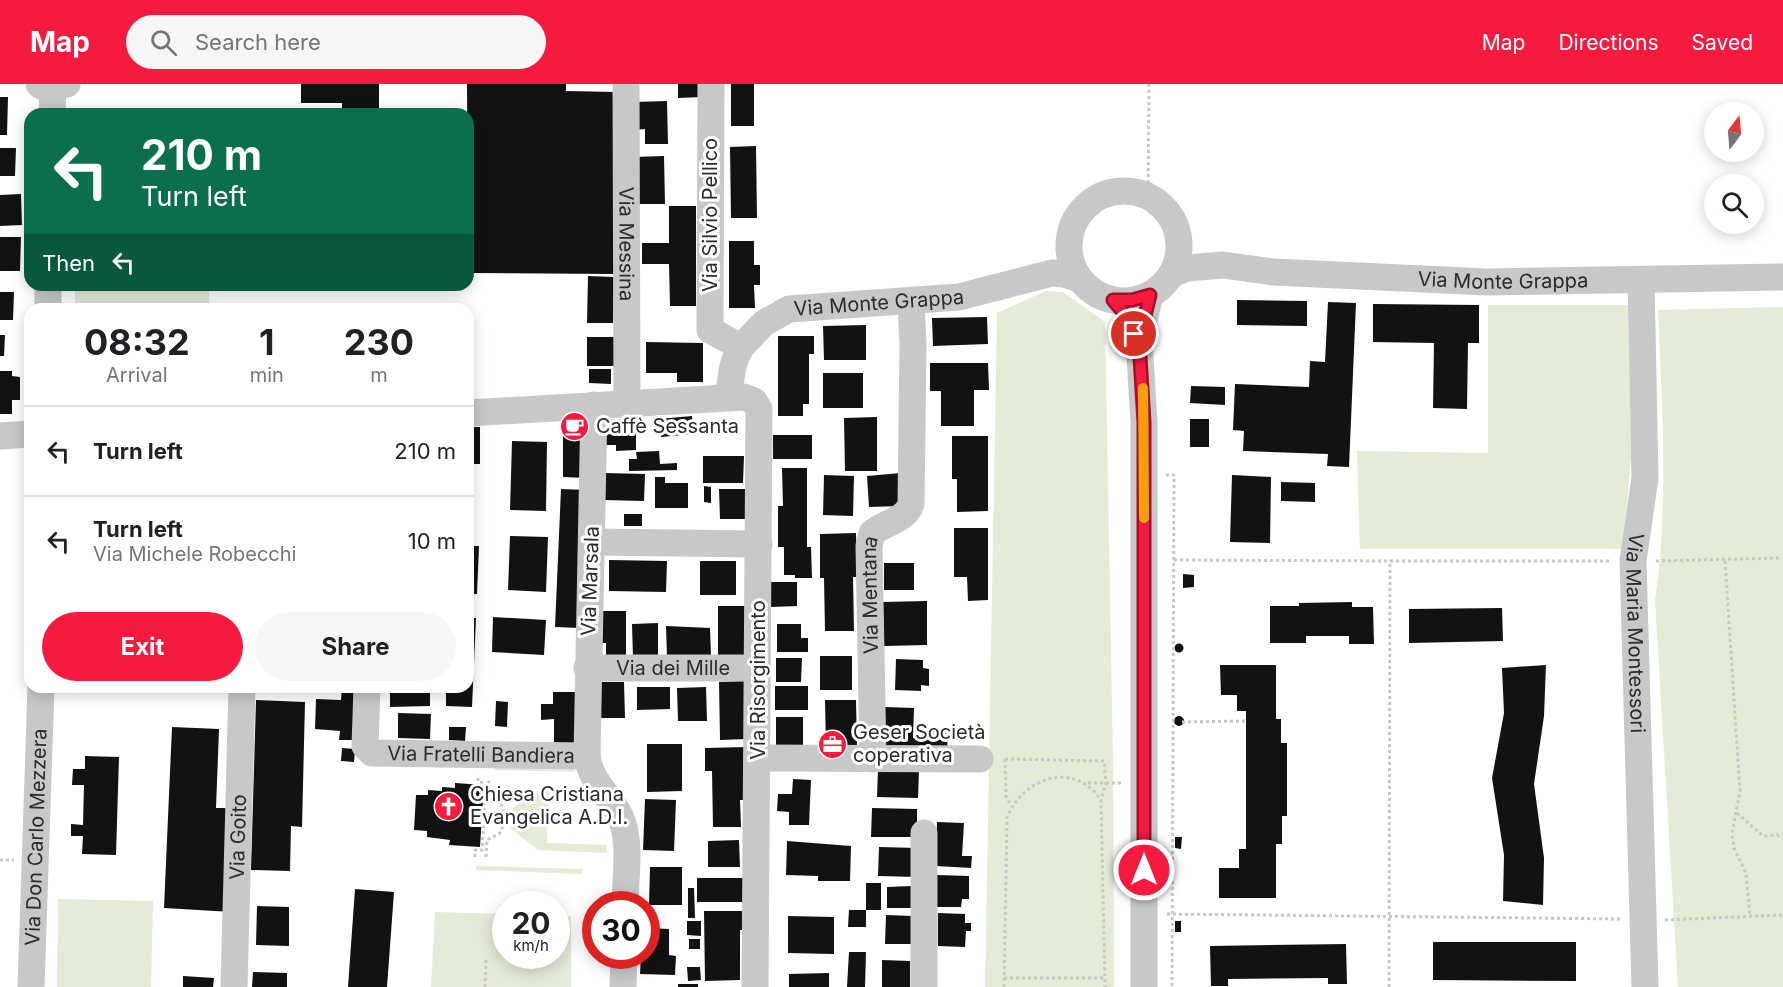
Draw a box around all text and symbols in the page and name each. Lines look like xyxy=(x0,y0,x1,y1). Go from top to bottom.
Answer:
search box xyxy=(126,15,546,69)
text: Map xyxy=(30,25,90,59)
icon: search xyxy=(147,26,180,59)
text: Search here xyxy=(195,29,321,55)
text: Map xyxy=(1482,30,1525,55)
text: Directions xyxy=(1558,30,1659,55)
text: Saved xyxy=(1692,30,1753,55)
north arrow xyxy=(1704,102,1764,162)
map controls xyxy=(1704,102,1764,234)
text: 210 m xyxy=(141,129,262,180)
icon: left xyxy=(42,132,120,210)
street label: Via Silvio Pellico xyxy=(698,138,722,292)
button: search xyxy=(1704,174,1764,234)
text: Turn left xyxy=(141,180,247,213)
street label: Via Messina xyxy=(614,187,639,301)
icon: left xyxy=(107,246,140,279)
text: Then xyxy=(42,250,95,276)
street label: Via Monte Grappa xyxy=(1417,267,1589,294)
street label: Via Monte Grappa xyxy=(793,285,965,321)
pin xyxy=(1108,308,1159,359)
icon: arrive xyxy=(1117,317,1150,350)
text: 08:32 xyxy=(84,320,190,364)
text: 1 xyxy=(259,320,274,364)
text: 230 xyxy=(344,320,414,364)
text: Arrival xyxy=(106,363,168,387)
text: min xyxy=(250,363,284,387)
text: m xyxy=(370,363,388,387)
cafe icon: Caffè Sessanta xyxy=(559,410,591,442)
place label: Caffè Sessanta xyxy=(596,414,739,438)
icon: left xyxy=(42,435,75,468)
text: Turn left xyxy=(93,438,183,464)
text: 210 m xyxy=(394,438,456,464)
text: Turn left xyxy=(93,516,183,542)
icon: left xyxy=(42,525,75,558)
street label: Via Marsala xyxy=(576,526,604,636)
text: 10 m xyxy=(408,528,456,554)
street label: Via Maria Montessori xyxy=(1621,532,1650,733)
street label: Via Mentana xyxy=(857,534,883,654)
text: Via Michele Robecchi xyxy=(93,542,296,566)
street label: Via Risorgimento xyxy=(746,600,770,760)
button: Exit xyxy=(42,612,243,681)
button: Share xyxy=(255,612,456,681)
street label: Via dei Mille xyxy=(616,656,730,680)
place label: Geser Società coperativa xyxy=(853,720,986,767)
street label: Via Don Carlo Mezzera xyxy=(20,728,52,946)
office icon: Geser Società coperativa xyxy=(816,728,848,760)
street label: Via Fratelli Bandiera xyxy=(387,741,575,768)
place label: Chiesa Cristiana Evangelica A.D.I. xyxy=(470,782,628,829)
church icon: Chiesa Cristiana Evangelica A.D.I. xyxy=(433,790,465,822)
street label: Via Goito xyxy=(225,794,251,880)
position arrow xyxy=(1112,838,1176,902)
speed limit sign: 30 xyxy=(582,891,660,969)
text: 20 xyxy=(511,905,551,941)
text: km/h xyxy=(513,936,549,955)

